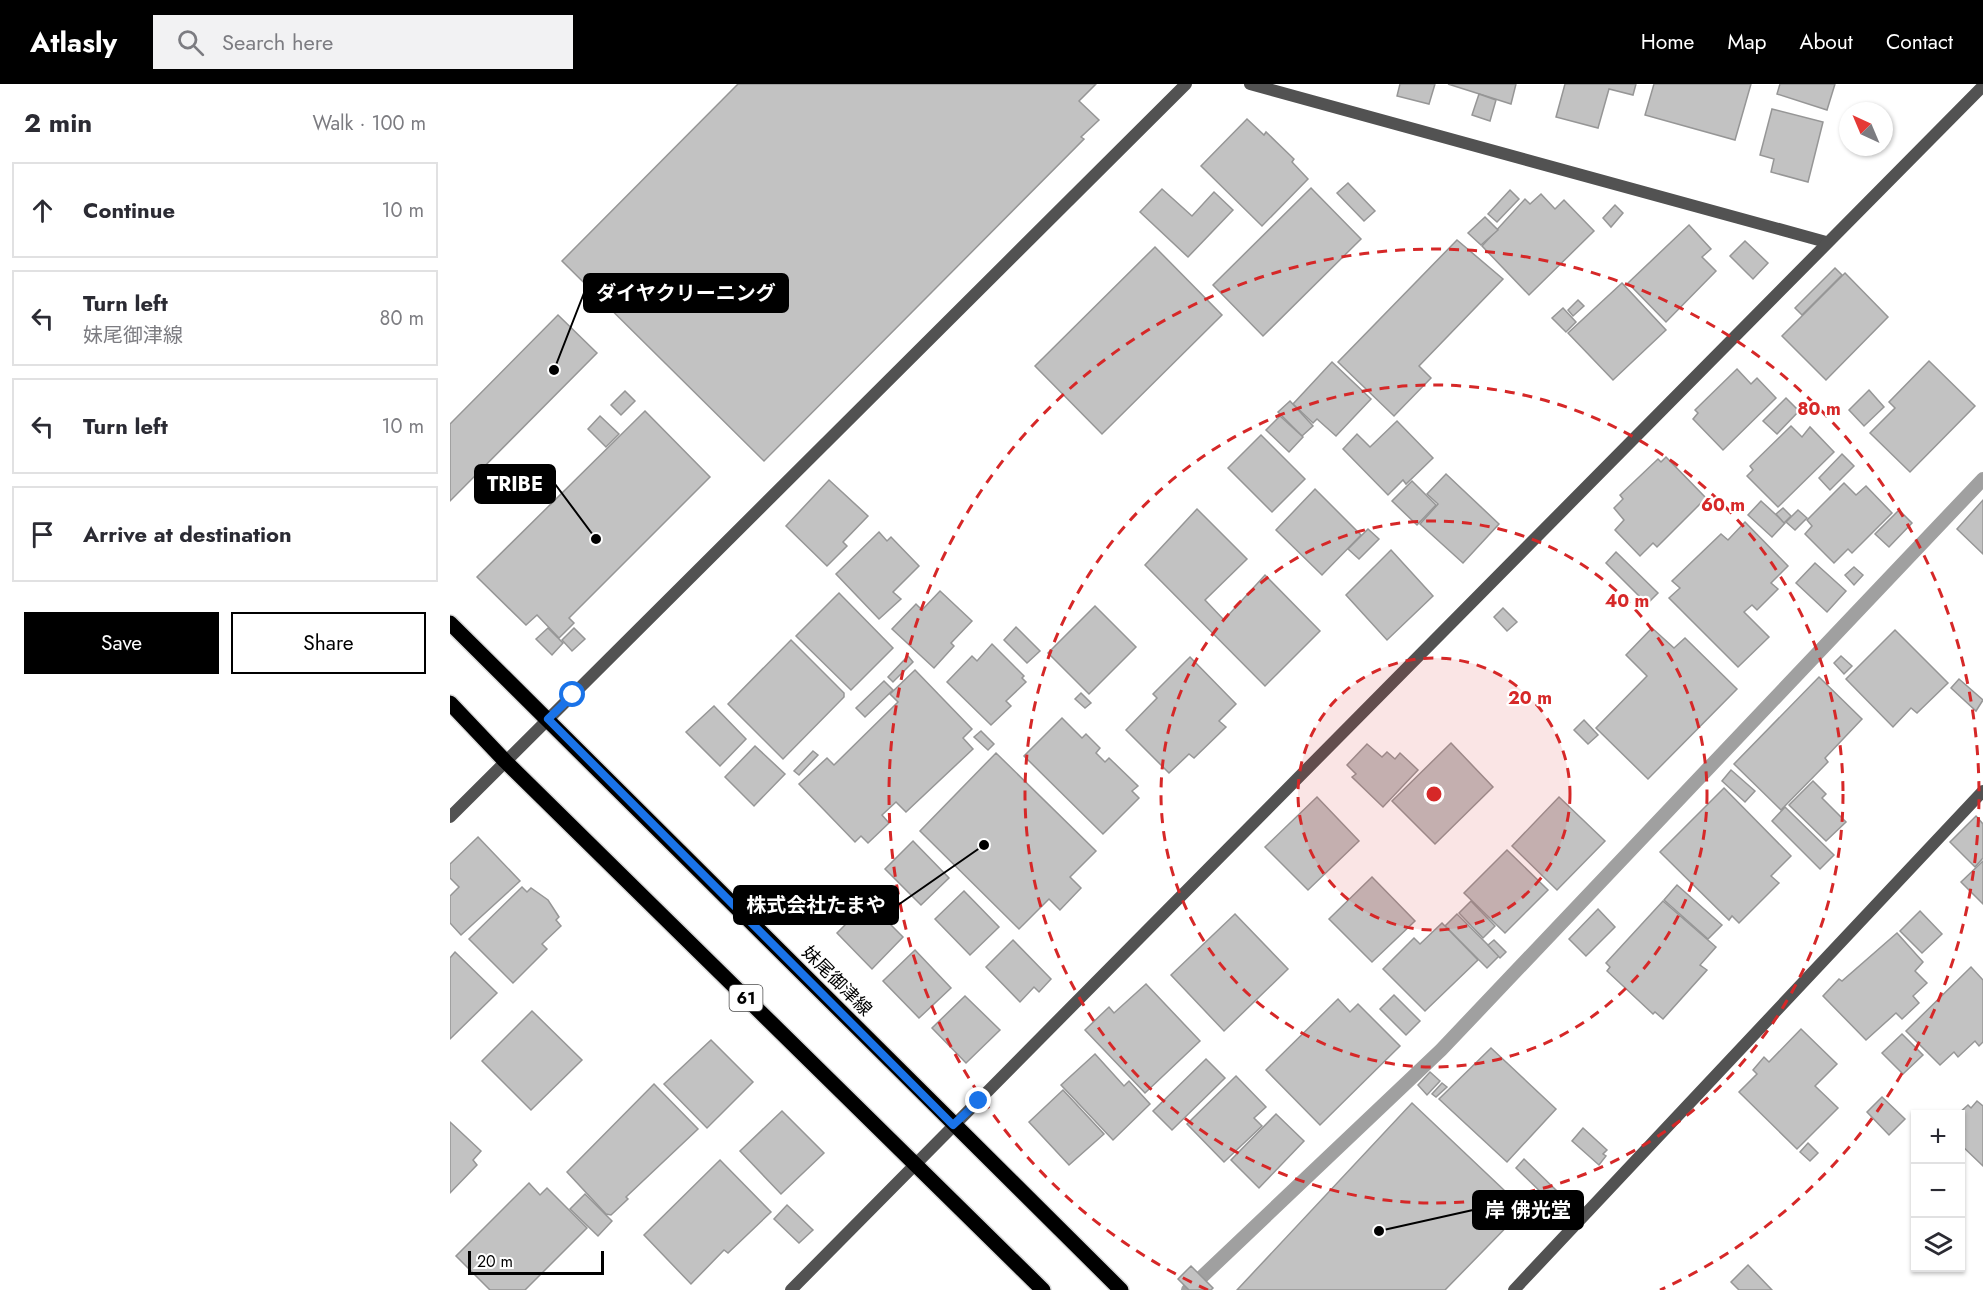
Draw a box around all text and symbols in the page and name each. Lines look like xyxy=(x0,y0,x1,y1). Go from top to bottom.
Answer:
search box xyxy=(153,15,573,69)
text: Atlasly xyxy=(30,22,117,63)
icon: search xyxy=(174,26,207,59)
text: Search here xyxy=(222,26,333,58)
text: Home xyxy=(1641,27,1694,57)
text: Map xyxy=(1727,27,1767,57)
text: About xyxy=(1800,27,1853,57)
text: Contact xyxy=(1886,27,1953,57)
north arrow xyxy=(1839,102,1893,156)
text: 2 min xyxy=(24,104,92,142)
text: Walk · 100 m xyxy=(313,109,426,138)
icon: ahead xyxy=(26,194,59,227)
text: Continue xyxy=(83,194,175,226)
text: 10 m xyxy=(381,196,424,225)
callout: ダイヤクリーニング xyxy=(584,274,788,312)
text: ダイヤクリーニング xyxy=(596,279,776,308)
text: Turn left xyxy=(83,287,168,319)
icon: left xyxy=(26,302,59,335)
text: 80 m xyxy=(379,304,424,333)
text: 妹尾御津線 xyxy=(83,321,183,350)
text: 80 m xyxy=(1797,396,1841,422)
icon: left xyxy=(26,410,59,443)
text: Turn left xyxy=(83,410,168,442)
text: 10 m xyxy=(381,412,424,441)
callout: TRIBE xyxy=(475,465,555,503)
text: TRIBE xyxy=(487,470,543,499)
text: 60 m xyxy=(1701,492,1745,518)
icon: arrive xyxy=(26,518,59,551)
text: Arrive at destination xyxy=(83,518,292,550)
text: 40 m xyxy=(1605,588,1649,614)
button: Save xyxy=(24,612,219,674)
button: Share xyxy=(231,612,426,674)
route start xyxy=(559,681,585,707)
text: 20 m xyxy=(1508,685,1552,711)
centre of rings xyxy=(1424,784,1444,804)
callout: 株式会社たまや xyxy=(734,886,898,924)
text: 株式会社たまや xyxy=(746,891,886,920)
street label: 妹尾御津線 xyxy=(796,940,878,1022)
road number: 61 xyxy=(730,985,762,1011)
route end xyxy=(965,1087,991,1113)
map controls xyxy=(1911,1110,1965,1272)
button: + xyxy=(1911,1110,1965,1164)
button: − xyxy=(1911,1164,1965,1218)
callout: 岸 佛光堂 xyxy=(1473,1191,1583,1229)
text: 岸 佛光堂 xyxy=(1485,1196,1571,1225)
button: layers xyxy=(1911,1218,1965,1272)
scale bar xyxy=(468,1248,604,1276)
text: 20 m xyxy=(477,1250,513,1273)

